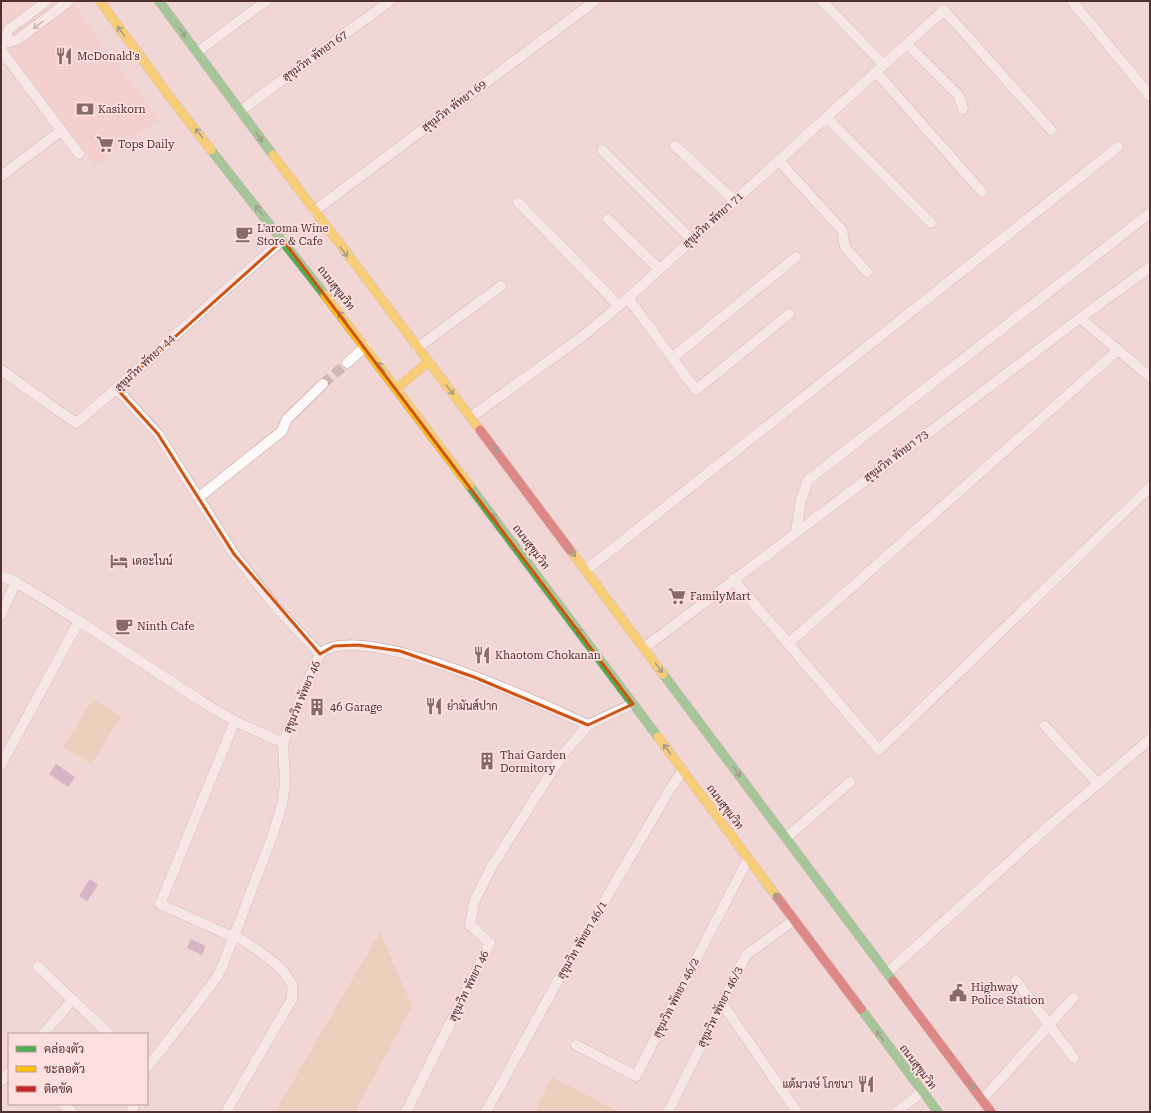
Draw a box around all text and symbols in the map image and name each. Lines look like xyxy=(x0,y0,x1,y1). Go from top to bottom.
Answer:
one-way arrow xyxy=(32,20,43,29)
one-way arrow xyxy=(117,25,125,36)
one-way arrow xyxy=(178,27,186,38)
street label: สุขุมวิท พัทยา 67 xyxy=(279,27,351,86)
restaurant icon: McDonald's xyxy=(54,46,74,66)
place label: McDonald's xyxy=(77,50,140,63)
street label: สุขุมวิท พัทยา 69 xyxy=(419,77,490,136)
bank icon: Kasikorn xyxy=(75,99,95,119)
place label: Kasikorn xyxy=(98,103,146,116)
one-way arrow xyxy=(194,128,203,139)
one-way arrow xyxy=(255,131,263,142)
supermarket icon: Tops Daily xyxy=(95,134,115,154)
place label: Tops Daily xyxy=(118,138,175,151)
street label: สุขุมวิท พัทยา 71 xyxy=(679,189,747,252)
one-way arrow xyxy=(254,204,263,215)
place label: L'aroma Wine Store & Cafe xyxy=(257,222,329,248)
cafe icon: L'aroma Wine Store & Cafe xyxy=(234,224,254,244)
one-way arrow xyxy=(340,246,348,257)
street label: ถนนสุขุมวิท xyxy=(313,263,357,314)
one-way arrow xyxy=(337,310,346,321)
street label: สุขุมวิท พัทยา 44 xyxy=(112,331,180,396)
one-way arrow xyxy=(377,361,386,372)
one-way arrow xyxy=(445,384,454,395)
street label: สุขุมวิท พัทยา 73 xyxy=(861,427,932,486)
one-way arrow xyxy=(490,443,499,454)
one-way arrow xyxy=(490,513,499,524)
street label: ถนนสุขุมวิท xyxy=(508,522,552,573)
one-way arrow xyxy=(568,547,577,558)
hotel icon: เดอะไนน์ xyxy=(109,551,129,571)
place label: เดอะไนน์ xyxy=(132,553,173,568)
supermarket icon: FamilyMart xyxy=(667,586,687,606)
place label: FamilyMart xyxy=(690,590,751,603)
cafe icon: Ninth Cafe xyxy=(114,616,134,636)
place label: Ninth Cafe xyxy=(137,620,195,633)
one-way arrow xyxy=(576,628,585,639)
restaurant icon: Khaotom Chokanan xyxy=(472,645,492,665)
place label: Khaotom Chokanan xyxy=(495,649,601,662)
street label: สุขุมวิท พัทยา 46 xyxy=(280,659,325,736)
one-way arrow xyxy=(655,662,663,673)
restaurant icon: ยำมันส์ปาก xyxy=(424,696,444,716)
building icon: 46 Garage xyxy=(307,697,327,717)
place label: ยำมันส์ปาก xyxy=(447,698,498,713)
place label: 46 Garage xyxy=(330,701,382,714)
one-way arrow xyxy=(662,743,671,754)
place label: Thai Garden Dormitory xyxy=(500,749,566,775)
building icon: Thai Garden Dormitory xyxy=(477,751,497,771)
one-way arrow xyxy=(733,766,741,777)
street label: ถนนสุขุมวิท xyxy=(702,782,746,833)
one-way arrow xyxy=(773,893,782,904)
street label: สุขุมวิท พัทยา 46/1 xyxy=(554,898,611,982)
street label: สุขุมวิท พัทยา 46 xyxy=(445,948,494,1024)
street label: สุขุมวิท พัทยา 46/2 xyxy=(649,955,704,1041)
street label: สุขุมวิท พัทยา 46/3 xyxy=(694,964,747,1050)
place label: Highway Police Station xyxy=(971,981,1045,1007)
public building icon: Highway Police Station xyxy=(948,983,968,1003)
one-way arrow xyxy=(876,1031,884,1042)
legend xyxy=(8,1033,148,1105)
text: คล่องตัว xyxy=(44,1042,84,1056)
street label: ถนนสุขุมวิท xyxy=(895,1042,939,1093)
text: ชะลอตัว xyxy=(44,1062,85,1076)
restaurant icon: แต้มวงษ์ โภชนา xyxy=(856,1074,876,1094)
place label: แต้มวงษ์ โภชนา xyxy=(782,1076,853,1091)
one-way arrow xyxy=(966,1079,975,1090)
text: ติดขัด xyxy=(44,1082,73,1096)

